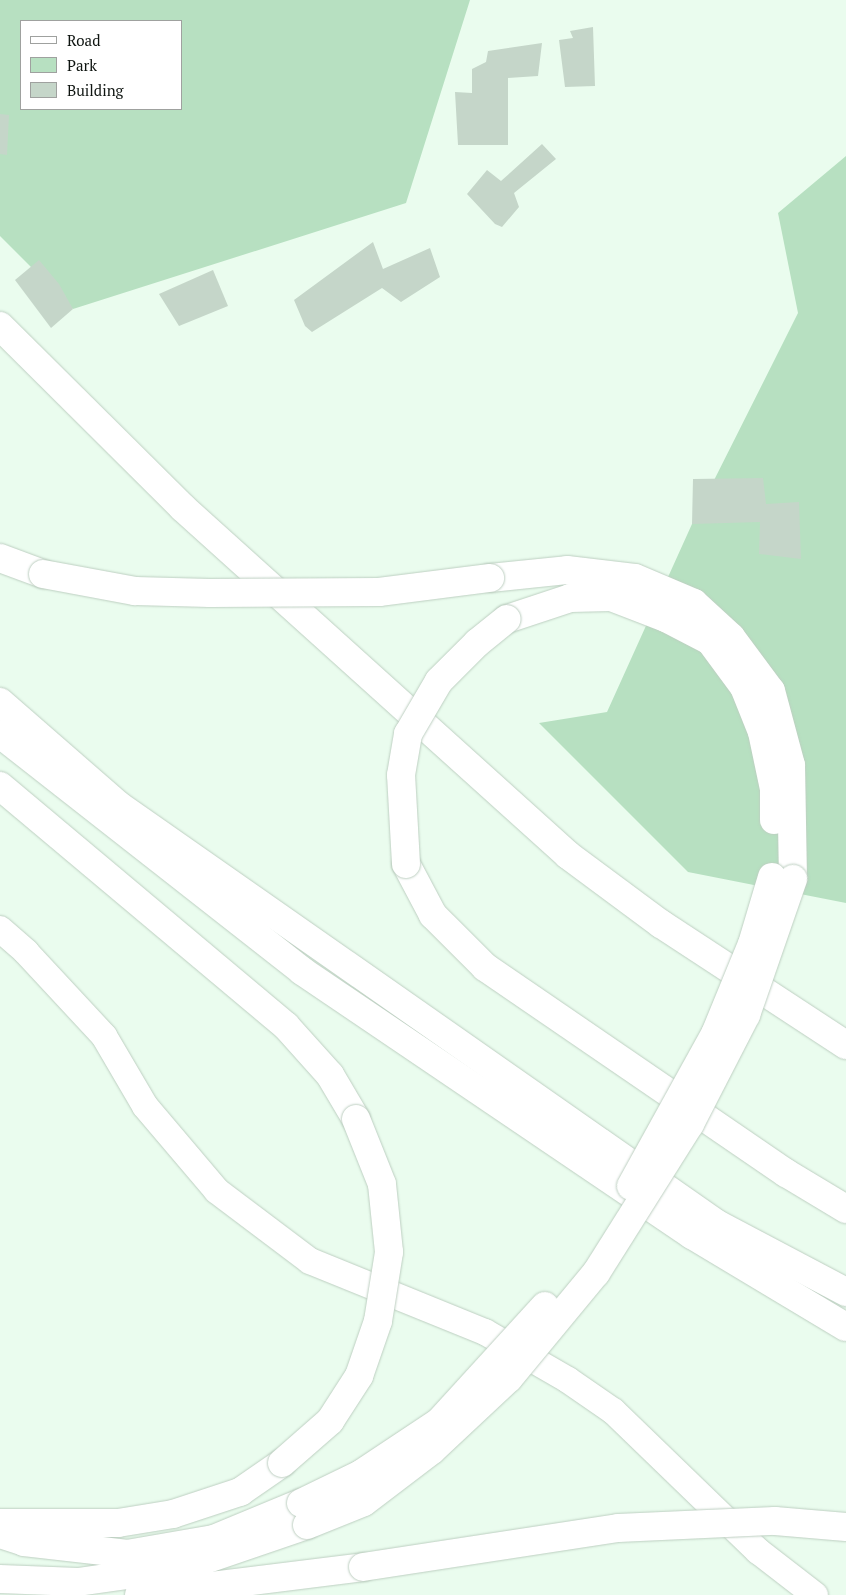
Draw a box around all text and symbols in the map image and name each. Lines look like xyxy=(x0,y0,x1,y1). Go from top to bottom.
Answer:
legend xyxy=(20,20,182,110)
text: Road xyxy=(67,30,100,50)
text: Park xyxy=(67,55,97,75)
text: Building xyxy=(67,80,124,100)

